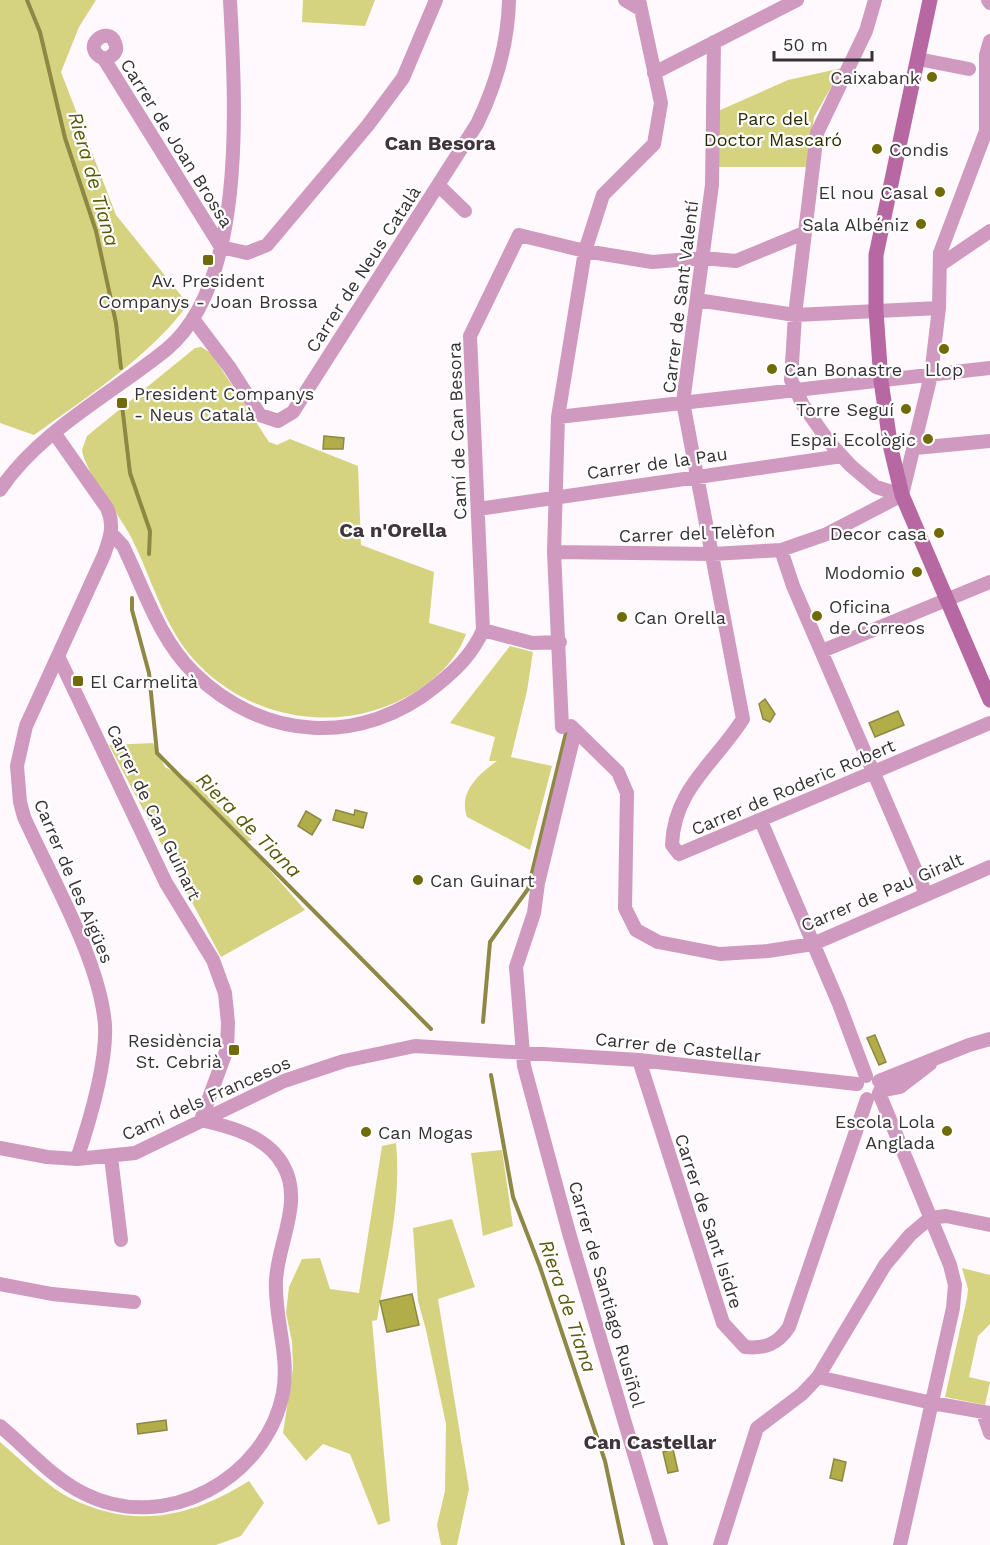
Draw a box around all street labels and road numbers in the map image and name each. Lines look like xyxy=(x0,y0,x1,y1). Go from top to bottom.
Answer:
street label: Carrer de Joan Brossa xyxy=(116,55,238,231)
street label: Carrer de Neus Català xyxy=(301,182,425,356)
street label: Carrer de Sant Valentí xyxy=(658,199,702,394)
street label: Camí de Can Besora xyxy=(443,342,471,520)
street label: Carrer de la Pau xyxy=(585,443,729,483)
street label: Carrer del Telèfon xyxy=(618,520,776,546)
street label: Carrer de Can Guinart xyxy=(102,721,206,904)
street label: Carrer de Roderic Robert xyxy=(688,734,898,839)
street label: Carrer de les Aigües xyxy=(30,796,118,966)
street label: Carrer de Pau Giralt xyxy=(798,848,967,936)
street label: Carrer de Castellar xyxy=(594,1028,762,1066)
street label: Camí dels Francesos xyxy=(118,1051,294,1145)
street label: Carrer de Sant Isidre xyxy=(671,1131,747,1311)
street label: Carrer de Santiago Rusiñol xyxy=(565,1178,650,1410)

